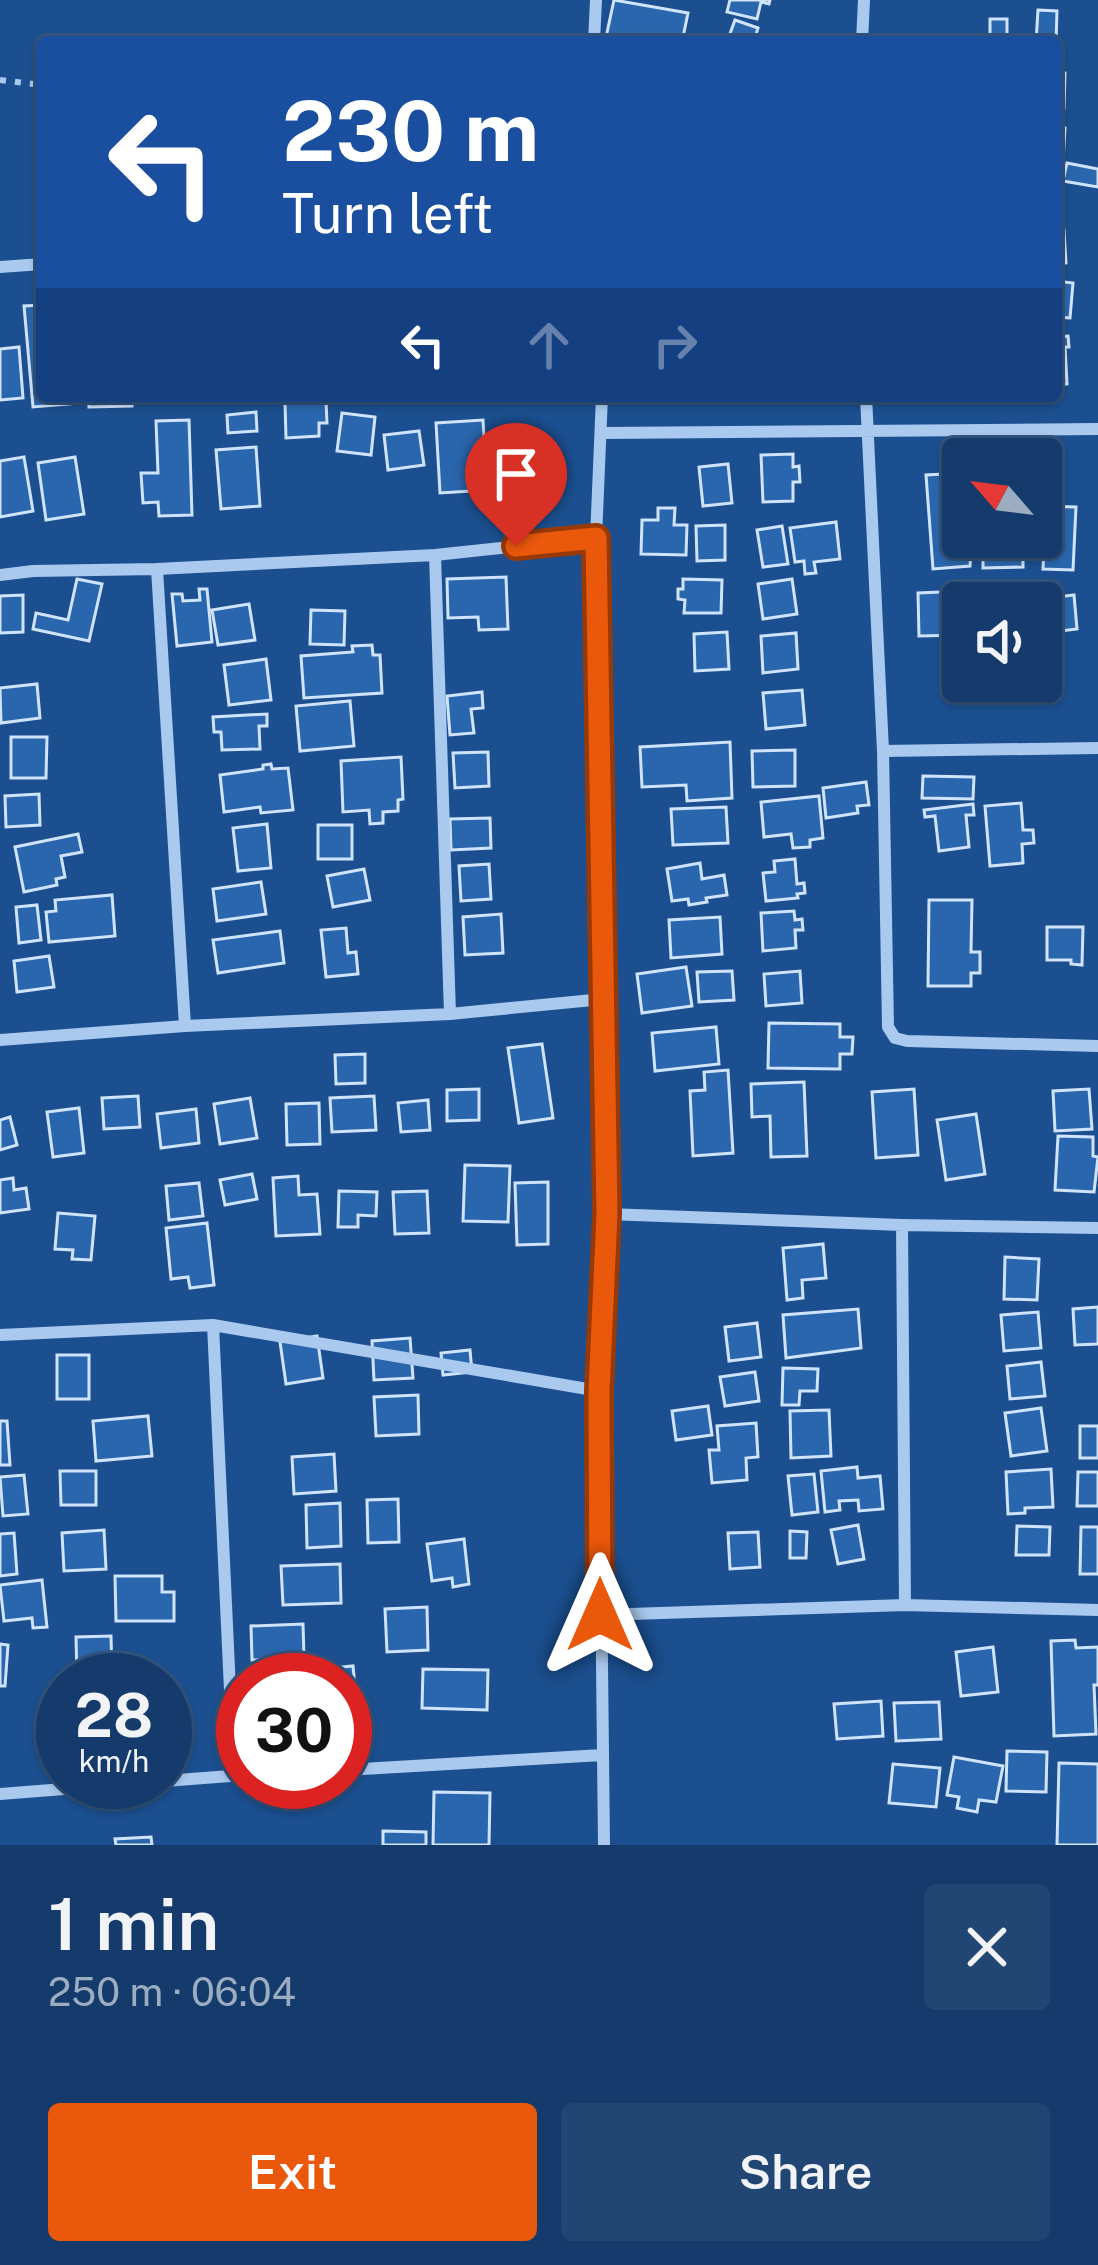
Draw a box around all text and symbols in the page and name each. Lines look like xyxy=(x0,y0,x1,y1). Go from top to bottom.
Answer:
text: 230 m xyxy=(282,81,539,180)
icon: left xyxy=(84,84,240,240)
text: Turn left xyxy=(282,182,493,245)
icon: left xyxy=(390,312,456,378)
icon: ahead xyxy=(516,312,582,378)
icon: right xyxy=(642,312,708,378)
pin xyxy=(465,423,567,546)
north arrow xyxy=(942,438,1062,558)
map controls xyxy=(942,438,1062,702)
icon: arrive xyxy=(483,441,549,507)
button: sound xyxy=(942,582,1062,702)
position arrow xyxy=(537,1552,663,1678)
speed limit sign: 30 xyxy=(216,1653,372,1809)
text: 28 xyxy=(75,1680,153,1751)
text: km/h xyxy=(79,1743,149,1779)
text: 1 min xyxy=(48,1882,219,1966)
button: close xyxy=(924,1884,1050,2010)
text: 250 m · 06:04 xyxy=(48,1969,296,2015)
button: Exit xyxy=(48,2103,537,2241)
button: Share xyxy=(561,2103,1050,2241)

